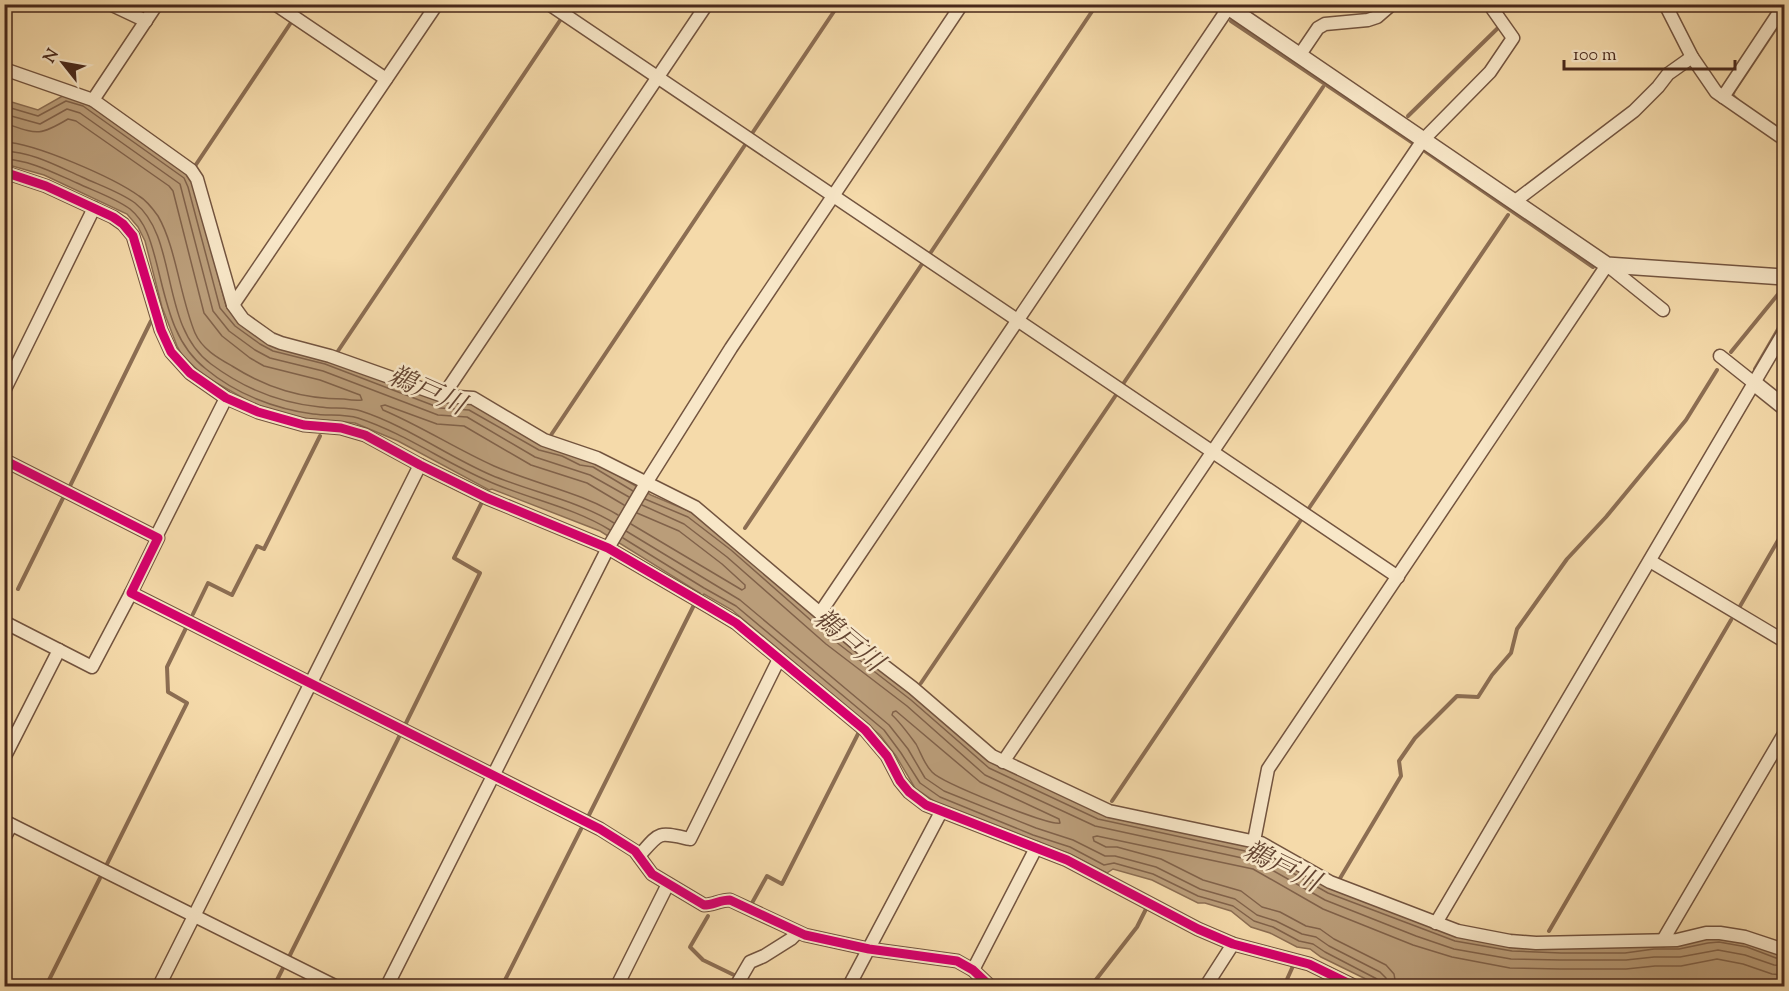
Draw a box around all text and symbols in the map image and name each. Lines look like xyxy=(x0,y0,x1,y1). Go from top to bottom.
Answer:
north arrow xyxy=(33,33,93,93)
scale bar xyxy=(1564,33,1735,71)
text: 100 m xyxy=(1573,43,1617,69)
text: N xyxy=(39,45,66,68)
water label: 鵜戸川 xyxy=(381,358,474,428)
water label: 鵜戸川 xyxy=(804,601,893,685)
water label: 鵜戸川 xyxy=(1236,833,1329,905)

